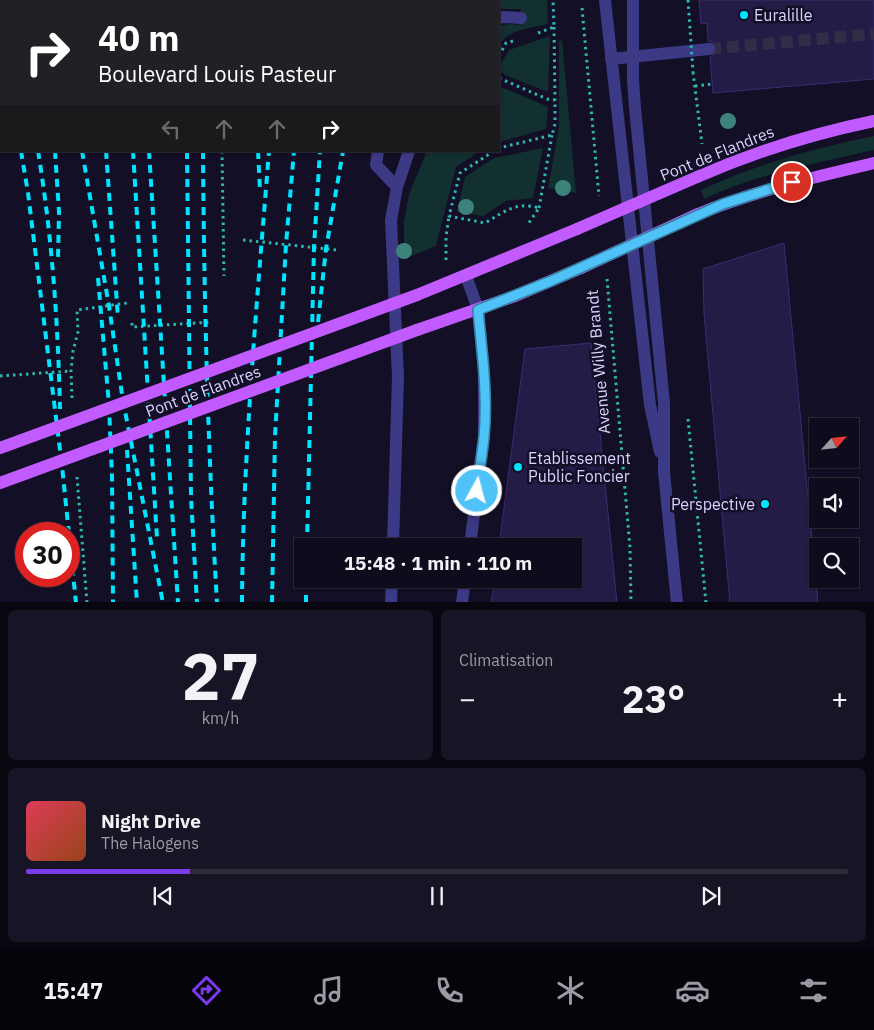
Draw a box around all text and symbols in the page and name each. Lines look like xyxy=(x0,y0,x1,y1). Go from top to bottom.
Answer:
place label: Euralille xyxy=(754,5,813,25)
marker: Euralille xyxy=(738,9,750,21)
text: 40 m xyxy=(98,15,180,61)
icon: right xyxy=(15,20,80,85)
text: Boulevard Louis Pasteur xyxy=(98,59,336,88)
icon: left xyxy=(157,115,185,143)
icon: ahead xyxy=(210,115,238,143)
icon: ahead xyxy=(263,115,291,143)
icon: right xyxy=(316,115,344,143)
street label: Pont de Flandres xyxy=(657,121,777,185)
pin xyxy=(771,161,813,203)
icon: arrive xyxy=(778,168,806,196)
street label: Avenue Willy Brandt xyxy=(582,289,614,435)
street label: Pont de Flandres xyxy=(143,361,263,421)
north arrow xyxy=(809,418,859,468)
map controls xyxy=(809,418,859,588)
place label: Etablissement Public Foncier xyxy=(528,448,631,486)
marker: Etablissement Public Foncier xyxy=(512,461,524,473)
position arrow xyxy=(450,464,502,516)
button: sound xyxy=(809,478,859,528)
place label: Perspective xyxy=(671,494,755,514)
marker: Perspective xyxy=(759,498,771,510)
speed limit sign: 30 xyxy=(15,522,80,587)
button: search xyxy=(809,538,859,588)
text: 15:48 · 1 min · 110 m xyxy=(344,551,532,575)
text: 27 xyxy=(181,633,260,718)
text: Climatisation xyxy=(459,650,553,670)
text: 23° xyxy=(622,674,685,723)
text: − xyxy=(459,680,476,717)
text: + xyxy=(831,680,848,717)
text: km/h xyxy=(202,708,239,728)
text: Night Drive xyxy=(101,809,201,833)
text: The Halogens xyxy=(101,833,199,853)
icon: previous xyxy=(149,882,177,910)
icon: pause xyxy=(423,882,451,910)
icon: next xyxy=(697,882,725,910)
icon: directions xyxy=(189,973,224,1008)
icon: music xyxy=(311,973,346,1008)
icon: phone xyxy=(432,973,467,1008)
icon: climate xyxy=(553,973,588,1008)
icon: car xyxy=(675,973,710,1008)
icon: filters xyxy=(796,973,831,1008)
text: 15:47 xyxy=(43,976,103,1005)

